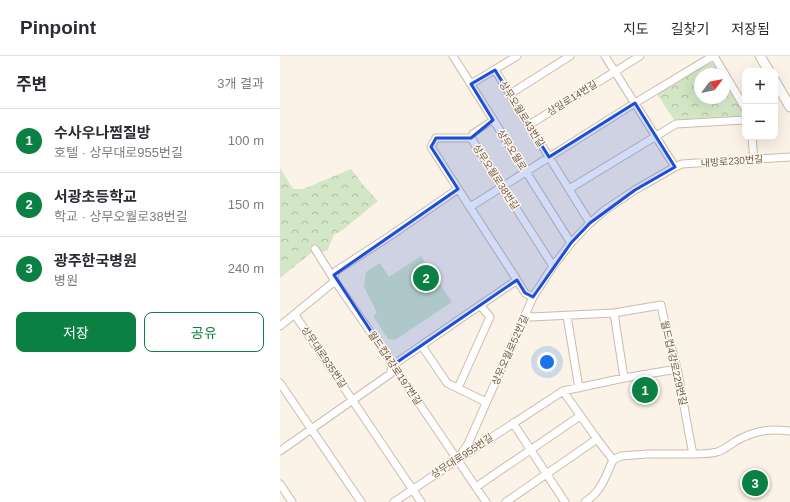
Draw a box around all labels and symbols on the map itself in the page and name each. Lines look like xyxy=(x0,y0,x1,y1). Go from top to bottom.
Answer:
north arrow xyxy=(694,68,730,104)
street label: 상일로14번길 xyxy=(545,78,599,118)
street label: 상무오월로43번길 xyxy=(497,79,547,149)
street label: 상무오월로 xyxy=(495,127,529,173)
street label: 상무오월로38번길 xyxy=(471,142,521,212)
street label: 내방로230번길 xyxy=(700,153,764,169)
pin: 2 xyxy=(413,263,439,293)
street label: 상무오월로52번길 xyxy=(490,313,530,387)
street label: 월드컵4강로229번길 xyxy=(659,320,689,406)
street label: 상무대로935번길 xyxy=(299,324,349,390)
street label: 월드컵4강로197번길 xyxy=(366,329,424,407)
your location xyxy=(537,352,557,372)
pin: 1 xyxy=(632,375,658,405)
street label: 상무대로955번길 xyxy=(429,432,495,480)
pin: 3 xyxy=(742,468,768,498)

